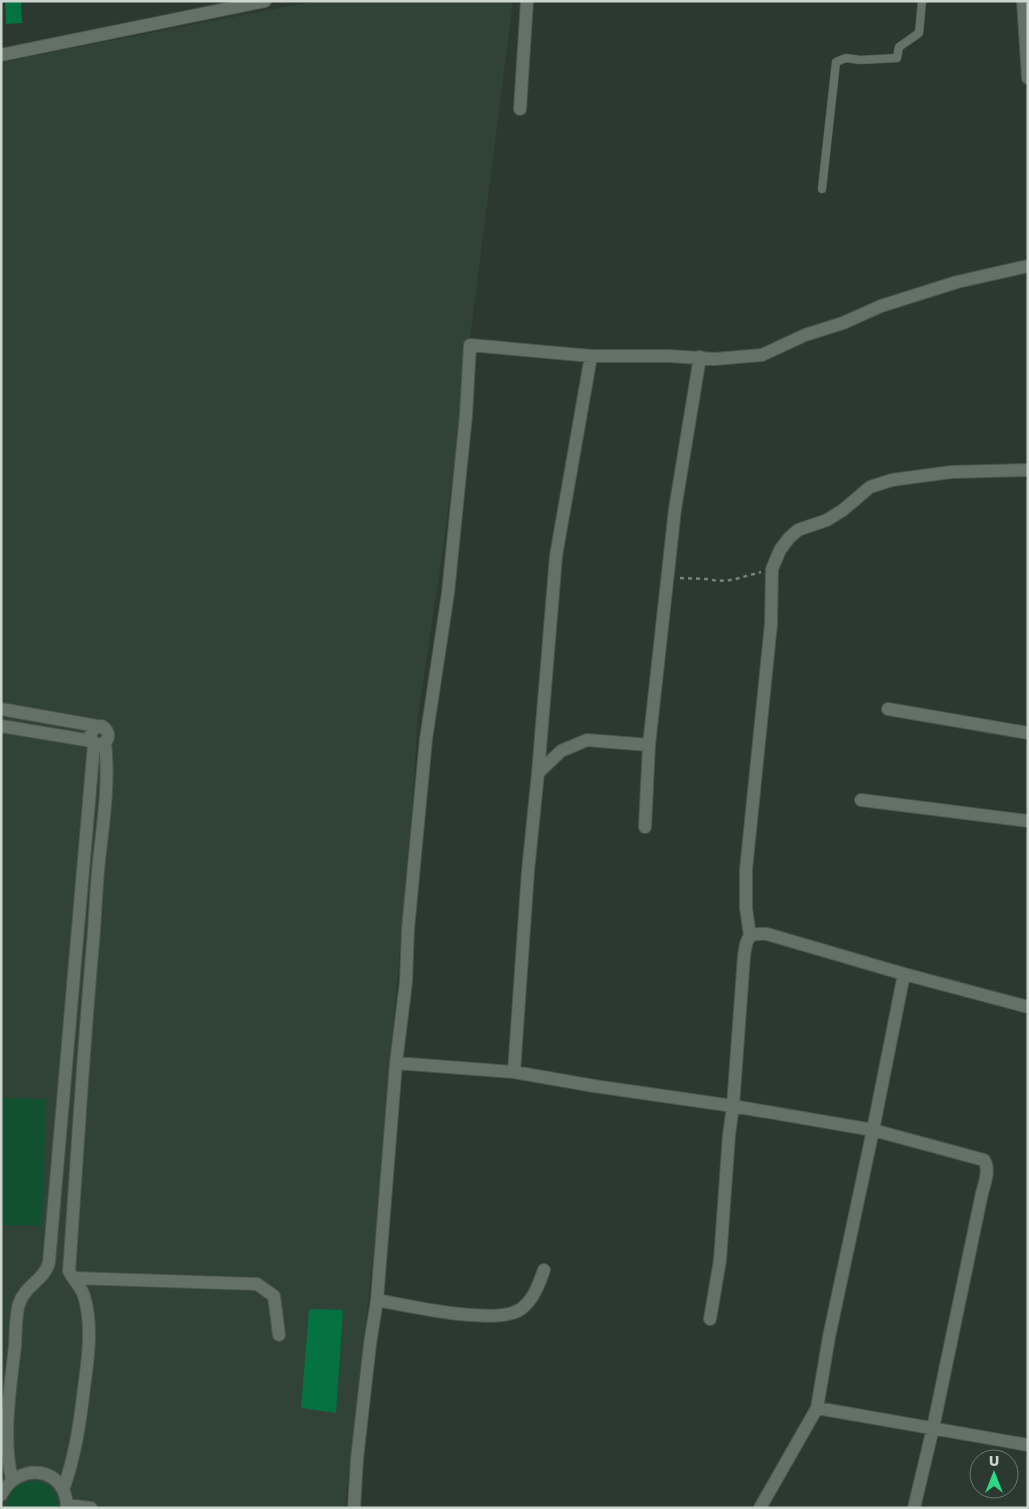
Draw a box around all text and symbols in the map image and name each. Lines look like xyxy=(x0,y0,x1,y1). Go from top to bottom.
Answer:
north arrow xyxy=(969,1449,1019,1499)
text: U xyxy=(989,1452,999,1469)

